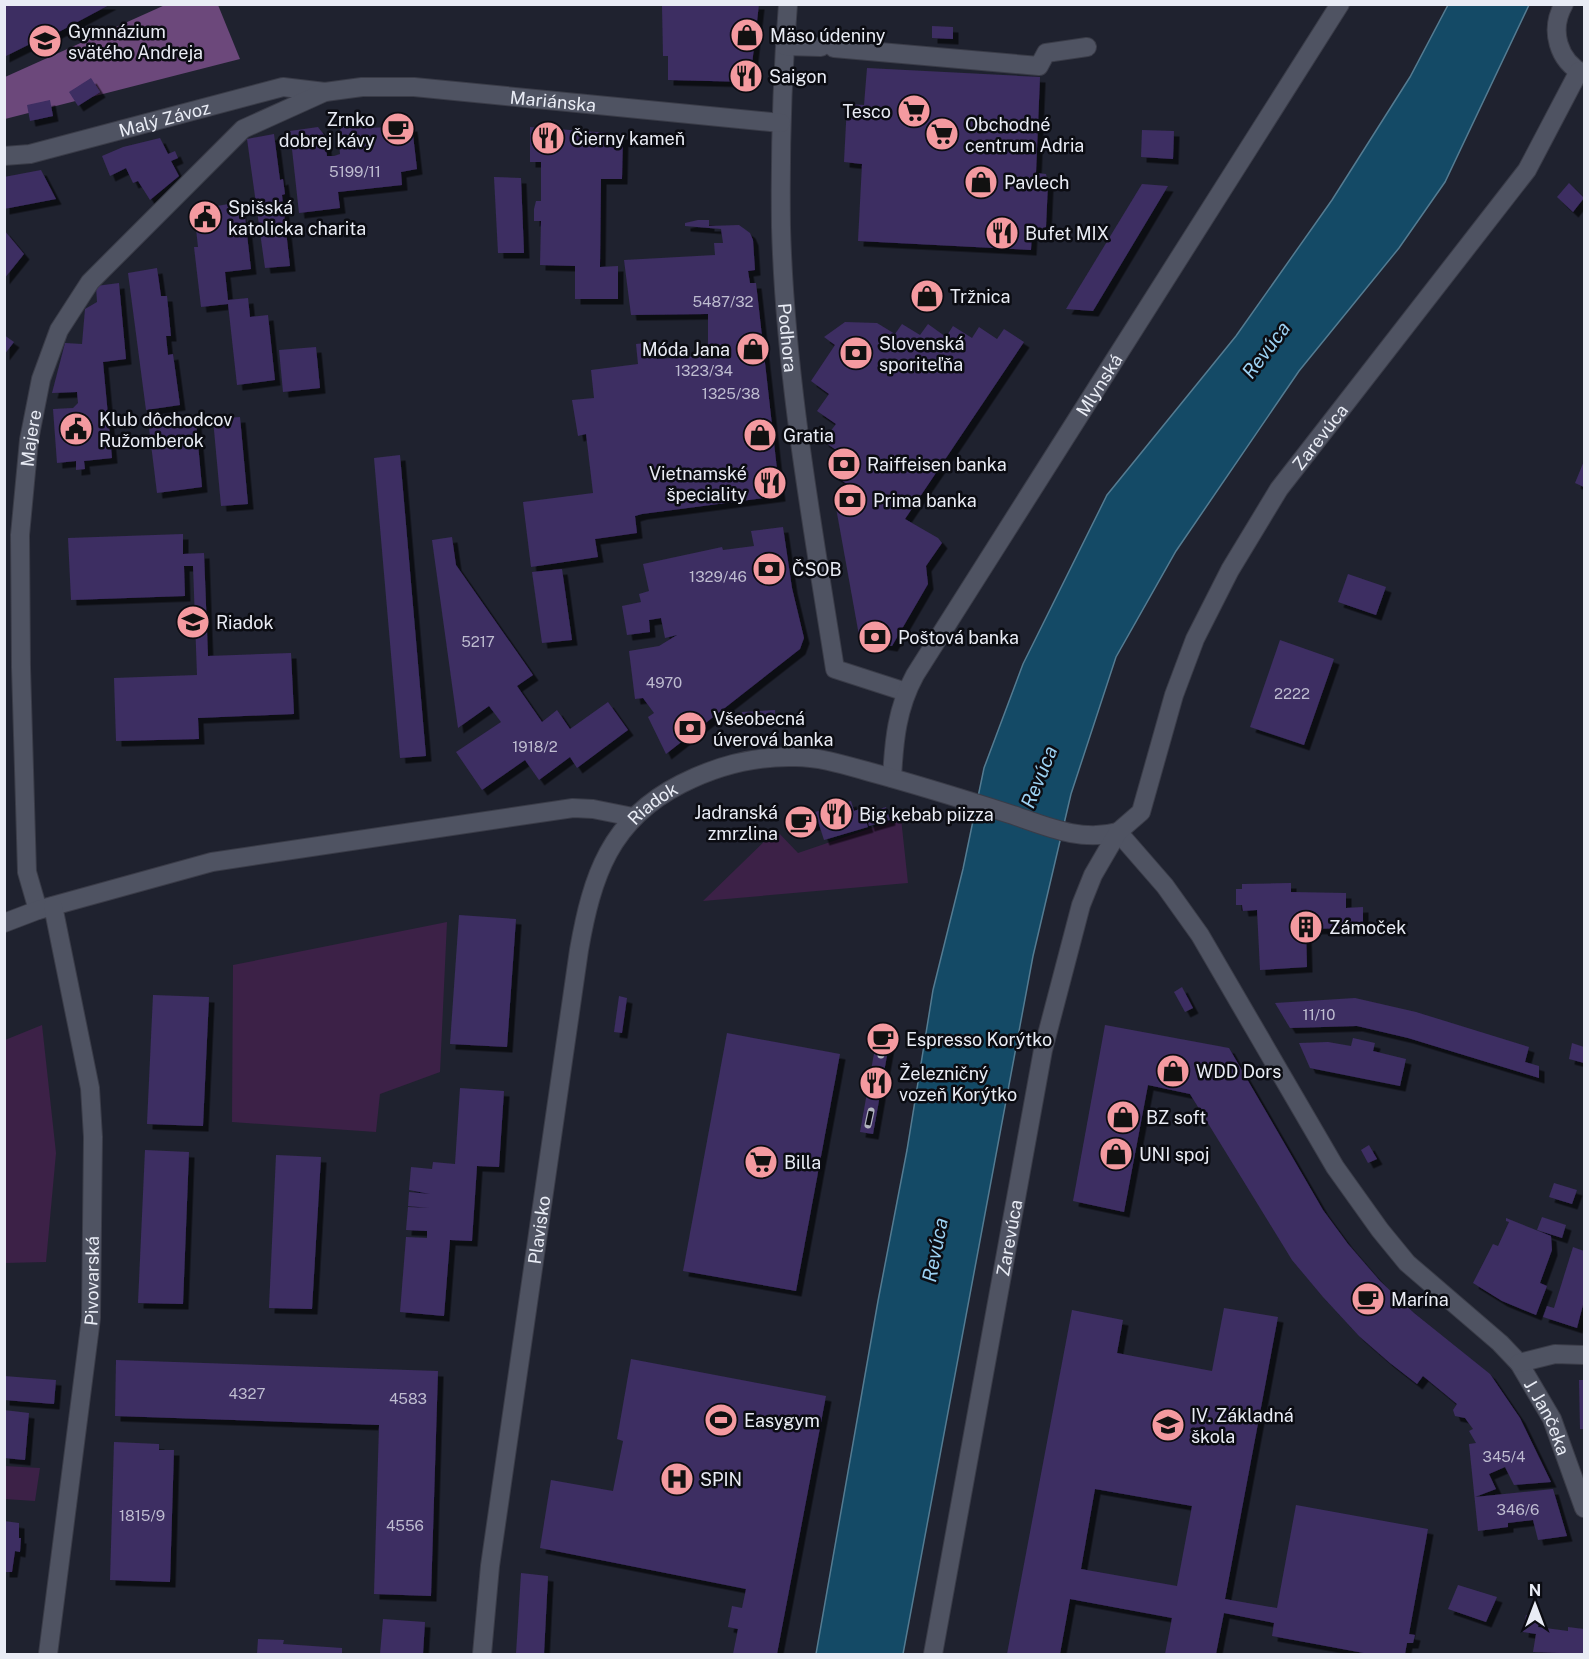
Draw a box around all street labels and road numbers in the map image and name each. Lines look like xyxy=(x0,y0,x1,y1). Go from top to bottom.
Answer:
street label: Mariánska xyxy=(509,86,597,115)
street label: Malý Závoz xyxy=(116,96,212,141)
street label: Podhora xyxy=(774,302,802,373)
street label: Mlynská xyxy=(1071,350,1126,420)
street label: Zarevúca xyxy=(1288,400,1352,474)
street label: Majere xyxy=(16,408,45,468)
street label: Riadok xyxy=(623,777,681,829)
street label: Plavisko xyxy=(523,1194,554,1266)
street label: Zarevúca xyxy=(992,1198,1026,1278)
street label: Pivovarská xyxy=(80,1236,102,1327)
street label: J. Jančeka xyxy=(1520,1375,1575,1458)

